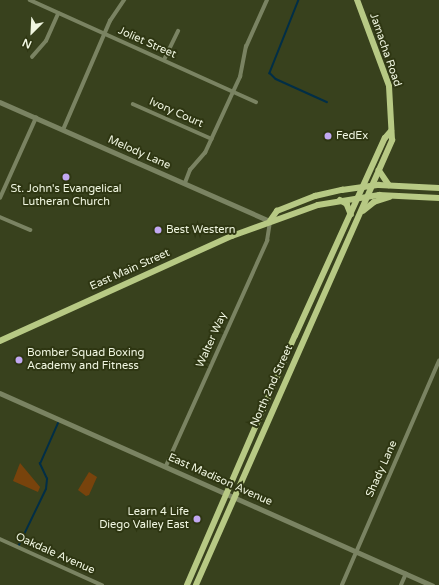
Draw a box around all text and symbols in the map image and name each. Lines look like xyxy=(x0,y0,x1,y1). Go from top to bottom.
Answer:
north arrow xyxy=(12,12,52,52)
street label: Jamacha Road xyxy=(366,12,404,88)
street label: Joliet Street xyxy=(116,24,178,62)
text: N xyxy=(20,36,34,51)
street label: Ivory Court xyxy=(147,95,205,131)
place label: FedEx xyxy=(336,129,368,143)
marker: FedEx xyxy=(323,131,333,141)
street label: Melody Lane xyxy=(106,133,172,173)
marker: St. John's Evangelical Lutheran Church xyxy=(61,172,71,182)
place label: St. John's Evangelical Lutheran Church xyxy=(10,183,122,209)
place label: Best Western xyxy=(166,223,235,237)
marker: Best Western xyxy=(153,225,163,235)
street label: East Main Street xyxy=(88,246,172,294)
street label: Walter Way xyxy=(194,310,230,370)
street label: North 2nd Street xyxy=(248,343,296,429)
place label: Bomber Squad Boxing Academy and Fitness xyxy=(27,347,144,373)
marker: Bomber Squad Boxing Academy and Fitness xyxy=(14,355,24,365)
street label: Shady Lane xyxy=(364,439,400,499)
street label: East Madison Avenue xyxy=(166,451,274,509)
place label: Learn 4 Life Diego Valley East xyxy=(99,506,189,532)
marker: Learn 4 Life Diego Valley East xyxy=(192,514,202,524)
street label: Oakdale Avenue xyxy=(13,531,97,577)

